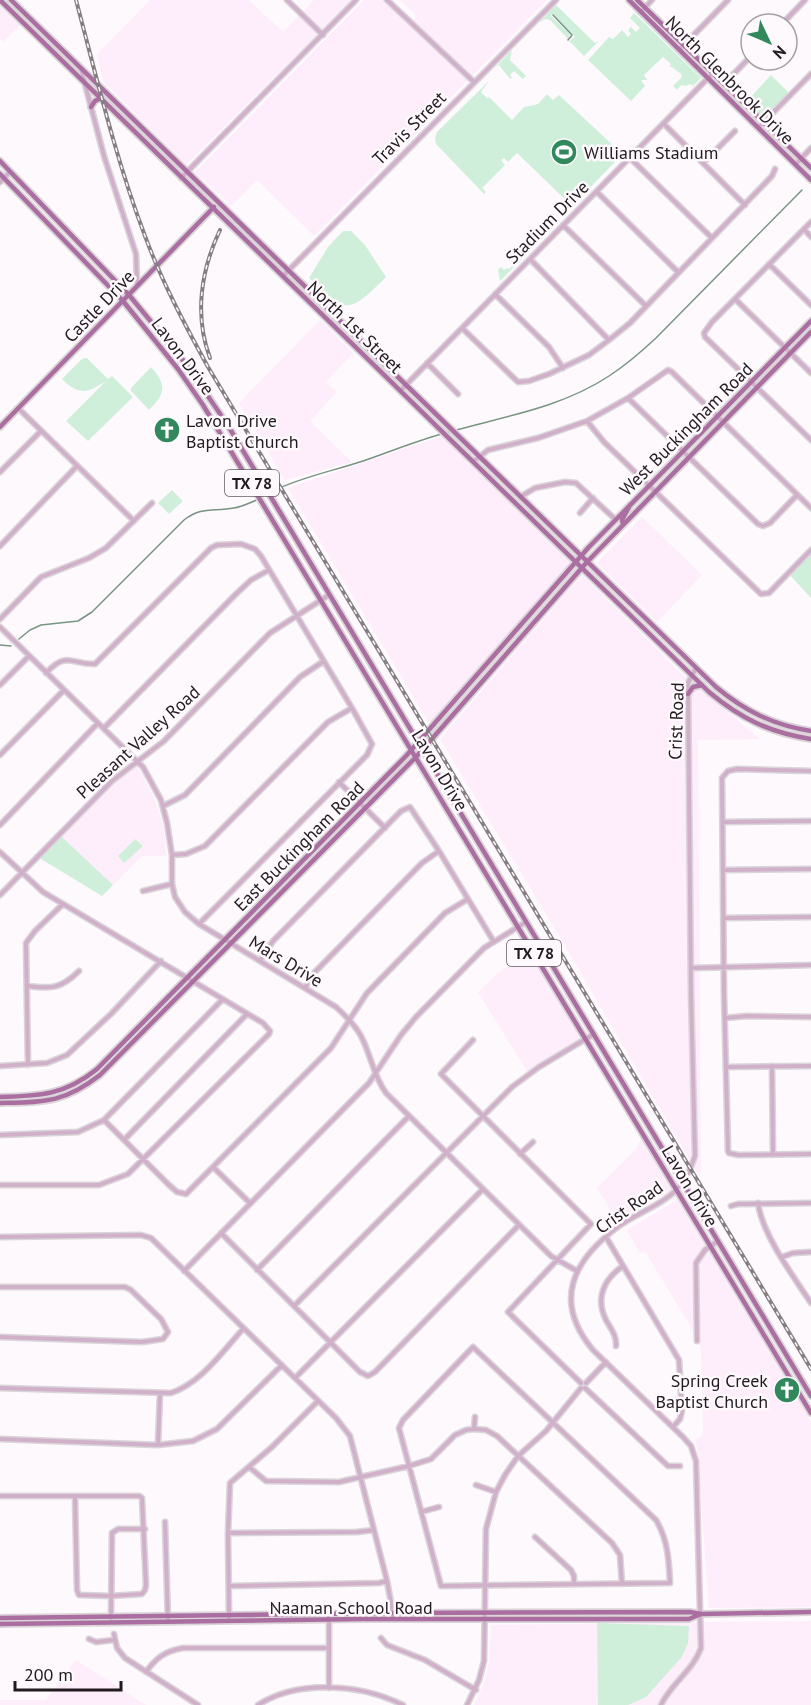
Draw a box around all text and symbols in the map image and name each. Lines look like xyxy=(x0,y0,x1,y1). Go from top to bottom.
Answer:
street label: North Glenbrook Drive xyxy=(661,11,799,149)
north arrow xyxy=(739,12,799,72)
street label: Travis Street xyxy=(367,86,451,170)
sports icon: Williams Stadium xyxy=(549,137,579,167)
place label: Williams Stadium xyxy=(584,141,718,164)
street label: Stadium Drive xyxy=(500,175,594,269)
street label: Castle Drive xyxy=(59,265,139,347)
street label: North 1st Street xyxy=(303,276,407,378)
street label: Lavon Drive xyxy=(146,313,220,399)
street label: West Buckingham Road xyxy=(614,357,758,501)
place label: Lavon Drive Baptist Church xyxy=(186,409,299,453)
church icon: Lavon Drive Baptist Church xyxy=(152,415,182,445)
road number: TX 78 xyxy=(225,470,279,496)
street label: Pleasant Valley Road xyxy=(71,680,205,804)
street label: Crist Road xyxy=(663,682,689,760)
street label: Lavon Drive xyxy=(407,725,473,815)
street label: East Buckingham Road xyxy=(229,776,369,916)
street label: Mars Drive xyxy=(245,930,327,992)
road number: TX 78 xyxy=(507,940,561,966)
street label: Lavon Drive xyxy=(657,1141,723,1231)
street label: Crist Road xyxy=(591,1175,667,1239)
place label: Spring Creek Baptist Church xyxy=(656,1369,768,1413)
church icon: Spring Creek Baptist Church xyxy=(772,1375,802,1405)
street label: Naaman School Road xyxy=(269,1596,433,1619)
scale bar xyxy=(15,1654,122,1692)
text: 200 m xyxy=(24,1663,73,1686)

